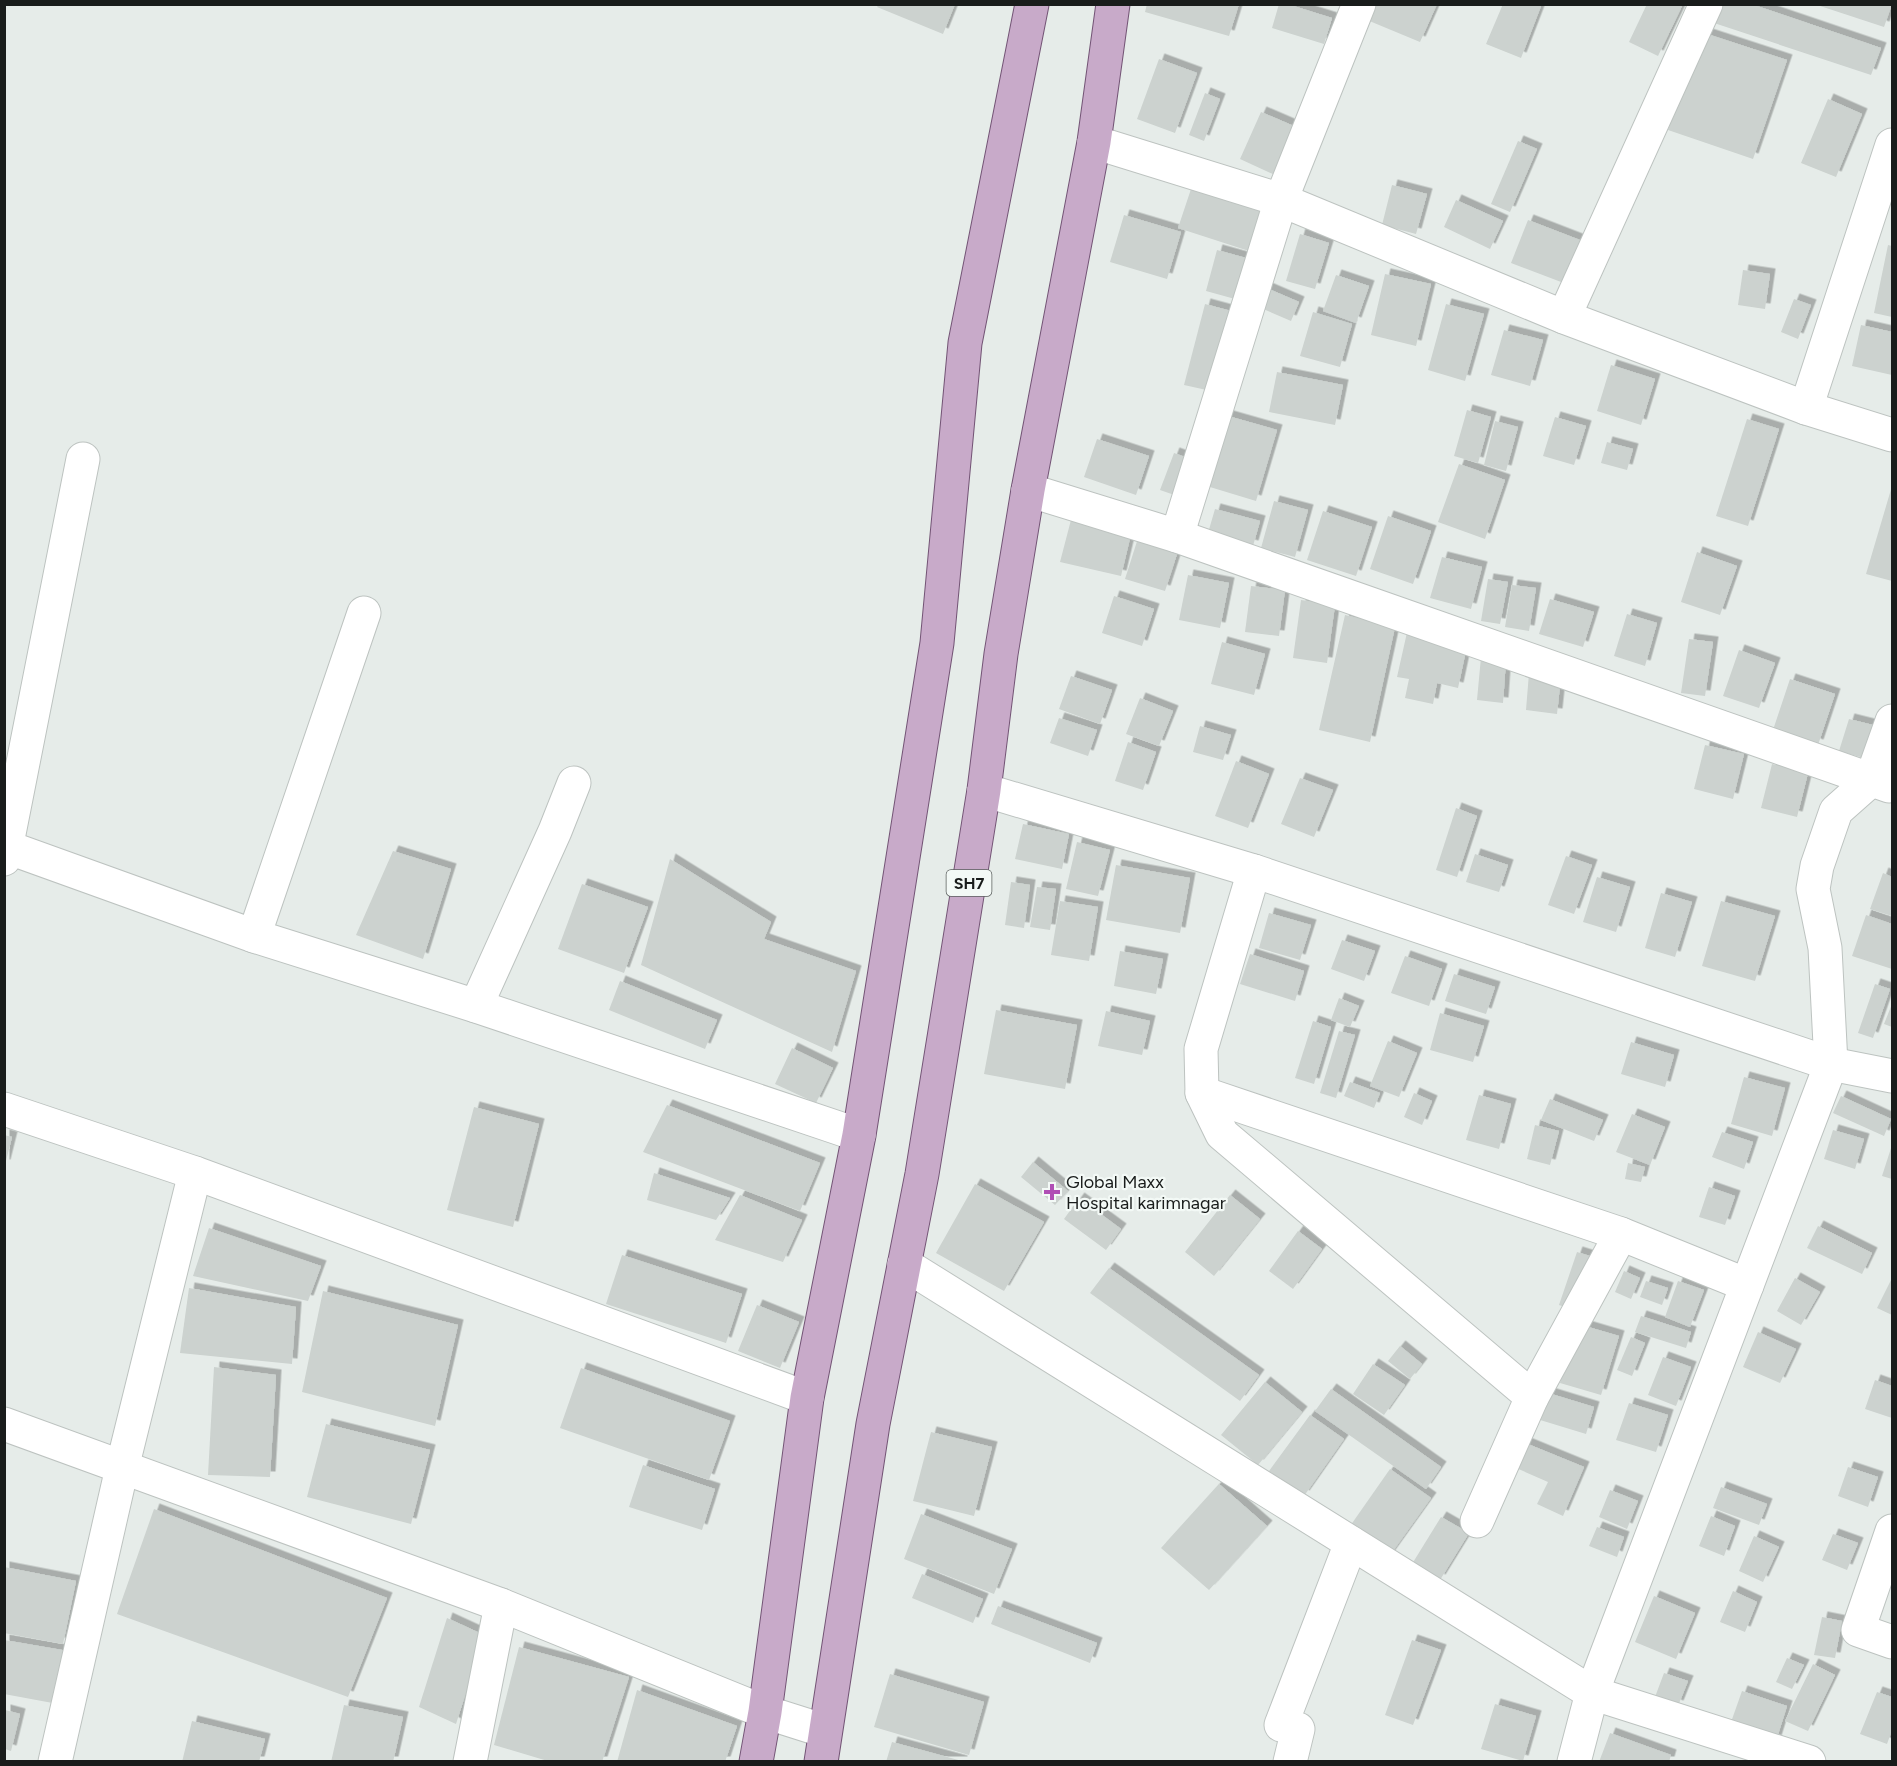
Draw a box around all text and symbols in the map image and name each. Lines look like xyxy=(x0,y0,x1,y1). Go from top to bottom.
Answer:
road number: SH7 xyxy=(946,870,992,896)
place label: Global Maxx Hospital karimnagar xyxy=(1066,1171,1226,1214)
marker: Global Maxx Hospital karimnagar xyxy=(1043,1183,1061,1201)

